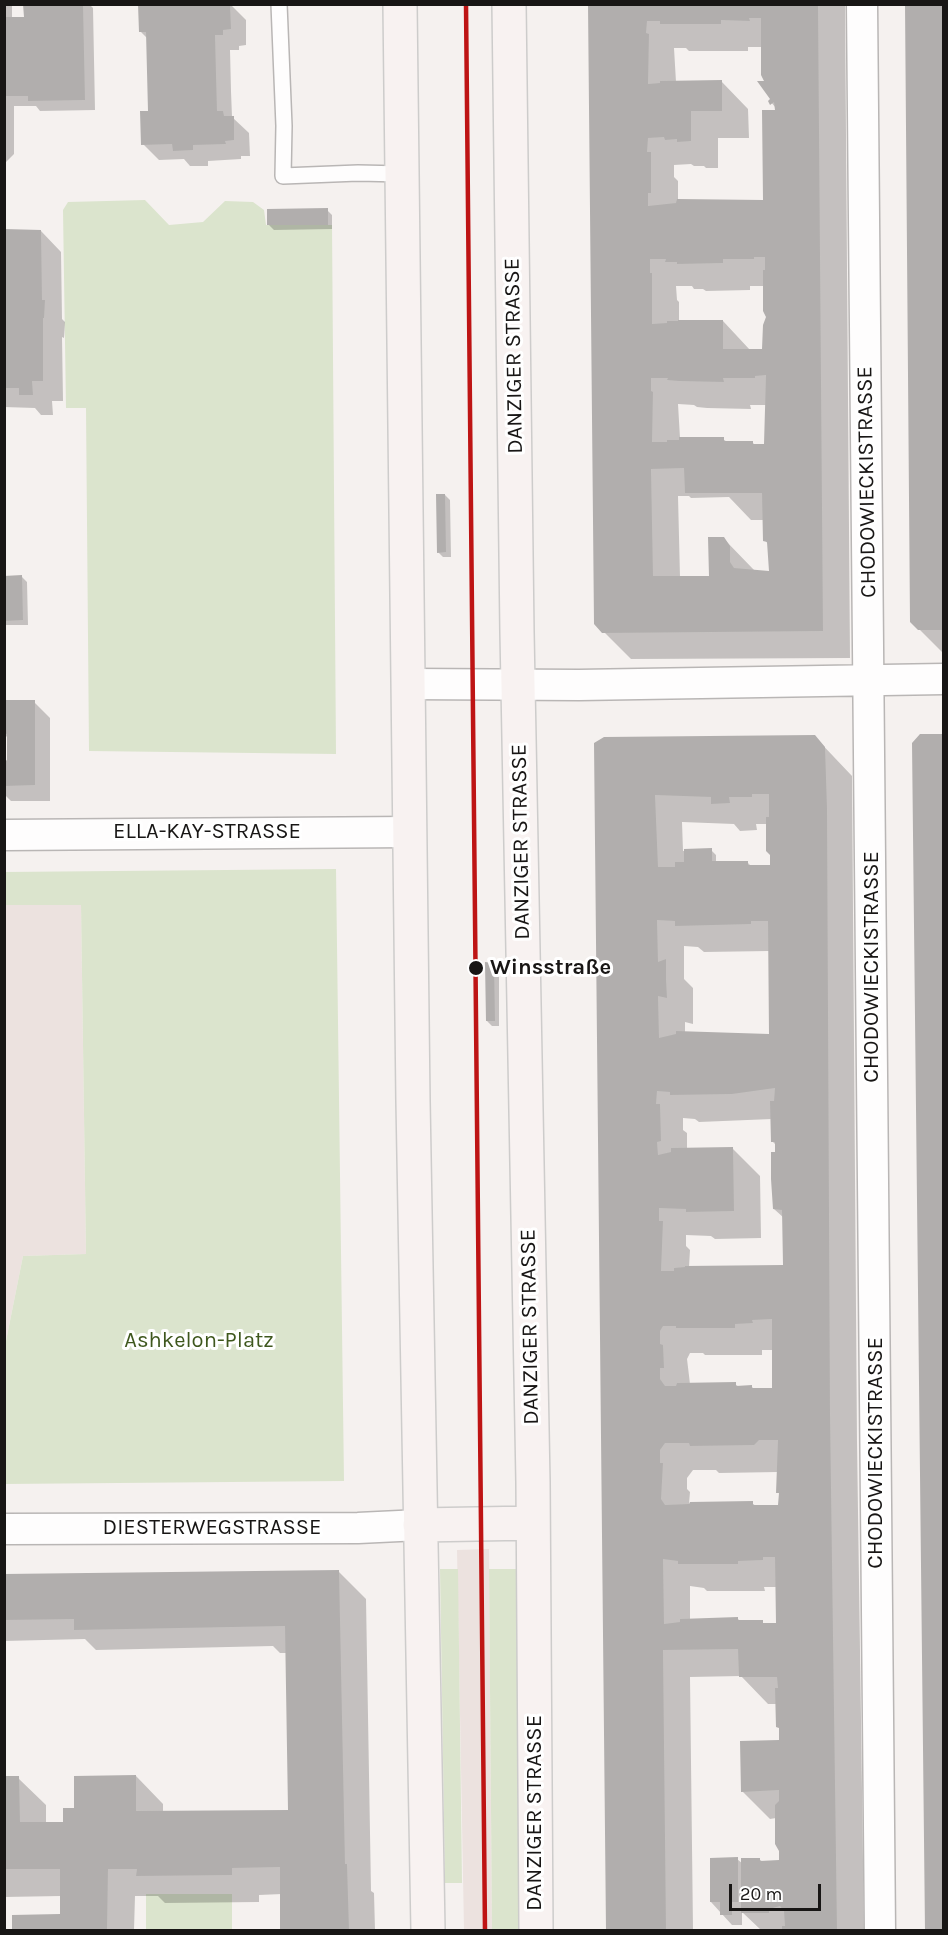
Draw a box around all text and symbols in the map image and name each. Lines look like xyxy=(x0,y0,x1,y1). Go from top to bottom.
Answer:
street label: DANZIGER STRASSE xyxy=(499,258,529,454)
street label: CHODOWIECKISTRASSE xyxy=(852,366,882,598)
street label: DANZIGER STRASSE xyxy=(506,744,536,940)
street label: ELLA-KAY-STRASSE xyxy=(113,819,301,845)
street label: CHODOWIECKISTRASSE xyxy=(859,851,885,1083)
place label: Winsstraße xyxy=(490,955,611,981)
marker: Winsstraße xyxy=(467,959,485,977)
street label: DANZIGER STRASSE xyxy=(515,1229,545,1425)
park label: Ashkelon-Platz xyxy=(124,1328,274,1354)
street label: CHODOWIECKISTRASSE xyxy=(863,1337,889,1569)
street label: DIESTERWEGSTRASSE xyxy=(103,1515,321,1541)
street label: DANZIGER STRASSE xyxy=(522,1715,548,1911)
scale bar xyxy=(732,1872,824,1910)
text: 20 m xyxy=(740,1883,782,1905)

